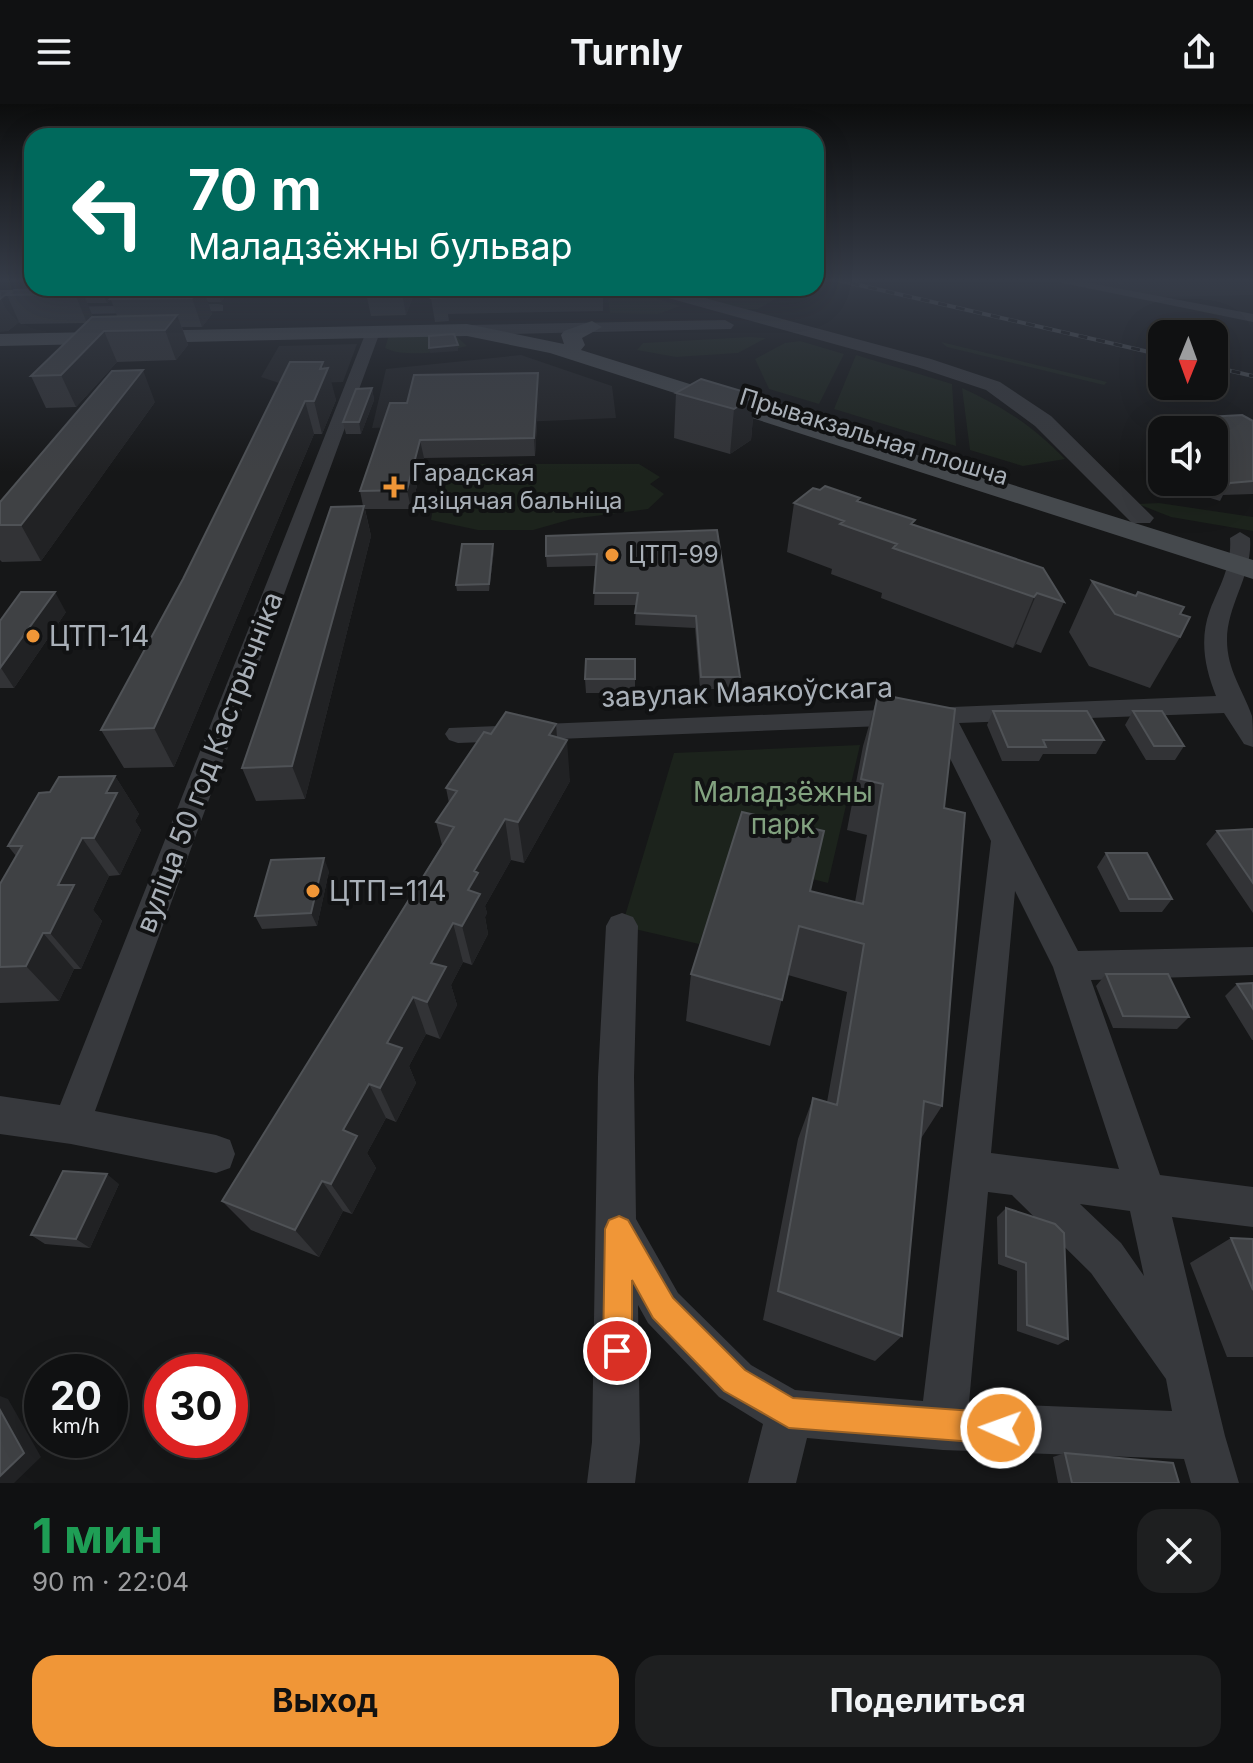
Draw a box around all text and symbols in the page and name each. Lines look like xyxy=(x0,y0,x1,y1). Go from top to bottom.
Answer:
icon: menu xyxy=(32,30,76,74)
text: Turnly xyxy=(570,30,683,74)
icon: share xyxy=(1177,30,1221,74)
text: 70 m xyxy=(188,156,322,224)
icon: left xyxy=(56,160,160,264)
text: Маладзёжны бульвар xyxy=(188,224,573,268)
north arrow xyxy=(1148,320,1228,400)
map controls xyxy=(1148,320,1228,496)
street label: Прывакзальная плошча xyxy=(736,382,1012,491)
button: sound xyxy=(1148,416,1228,496)
place label: Гарадская дзіцячая бальніца xyxy=(412,458,622,515)
marker: Гарадская дзіцячая бальніца xyxy=(383,476,405,498)
place label: ЦТП-99 xyxy=(628,540,719,569)
marker: ЦТП-99 xyxy=(603,546,621,564)
street label: вуліца 50 год Кастрычніка xyxy=(128,587,290,937)
place label: ЦТП-14 xyxy=(49,619,149,653)
marker: ЦТП-14 xyxy=(24,627,42,645)
street label: завулак Маякоўскага xyxy=(600,670,894,714)
park label: Маладзёжны парк xyxy=(693,775,873,841)
place label: ЦТП=114 xyxy=(329,874,447,908)
marker: ЦТП=114 xyxy=(304,882,322,900)
pin xyxy=(583,1317,651,1385)
icon: arrive xyxy=(595,1329,639,1373)
speed limit sign: 30 xyxy=(144,1354,248,1458)
text: 20 xyxy=(50,1371,102,1420)
position arrow xyxy=(959,1386,1043,1470)
text: km/h xyxy=(52,1414,100,1438)
text: 1 мин xyxy=(32,1506,163,1565)
button: close xyxy=(1137,1509,1221,1593)
text: 90 m · 22:04 xyxy=(32,1566,189,1597)
button: Выход xyxy=(32,1655,619,1747)
button: Поделиться xyxy=(635,1655,1221,1747)

